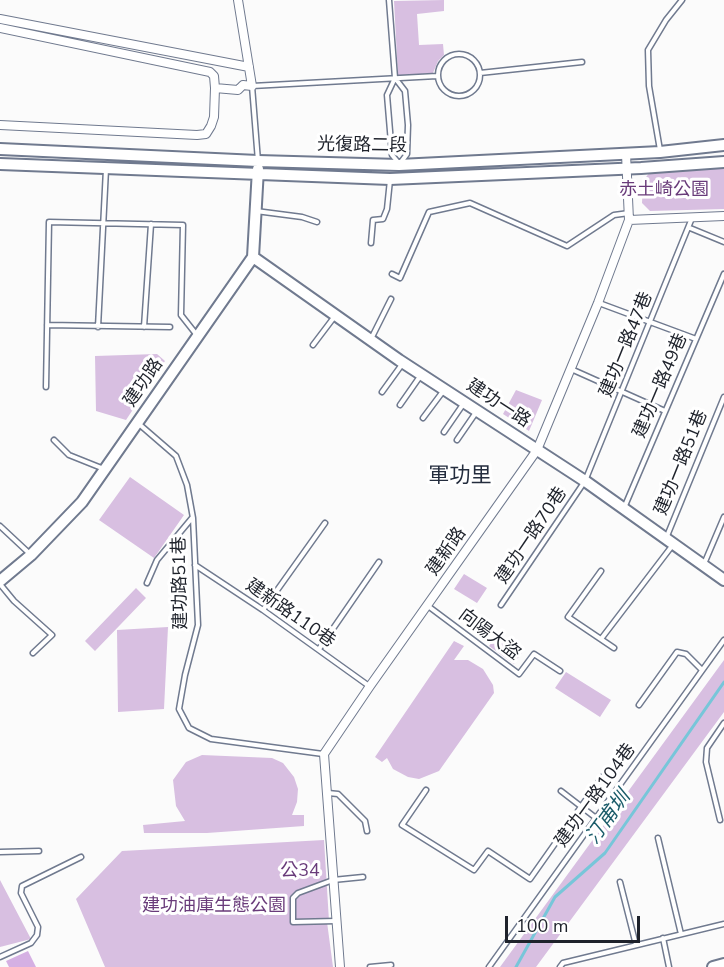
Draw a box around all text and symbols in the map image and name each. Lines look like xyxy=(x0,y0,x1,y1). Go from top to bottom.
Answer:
street label: 光復路二段 xyxy=(317,134,407,158)
park label: 赤土崎公園 xyxy=(619,180,709,202)
street label: 建功一路47巷 xyxy=(596,289,658,401)
street label: 建功一路49巷 xyxy=(629,330,693,442)
street label: 建功路 xyxy=(120,355,168,411)
street label: 建功一路 xyxy=(462,375,534,433)
street label: 建功一路51巷 xyxy=(651,407,713,519)
district label: 軍功里 xyxy=(429,464,491,490)
street label: 建功一路70巷 xyxy=(492,484,572,588)
street label: 建新路 xyxy=(423,524,471,580)
street label: 建功路51巷 xyxy=(169,536,193,630)
street label: 建新路110巷 xyxy=(241,575,339,653)
street label: 向陽大盜 xyxy=(454,605,524,665)
street label: 建功一路104巷 xyxy=(551,740,641,852)
water label: 汀甫圳 xyxy=(582,787,636,849)
park label: 公34 xyxy=(280,861,320,883)
park label: 建功油庫生態公園 xyxy=(142,896,286,918)
scale bar xyxy=(508,904,643,942)
text: 100 m xyxy=(516,914,568,938)

